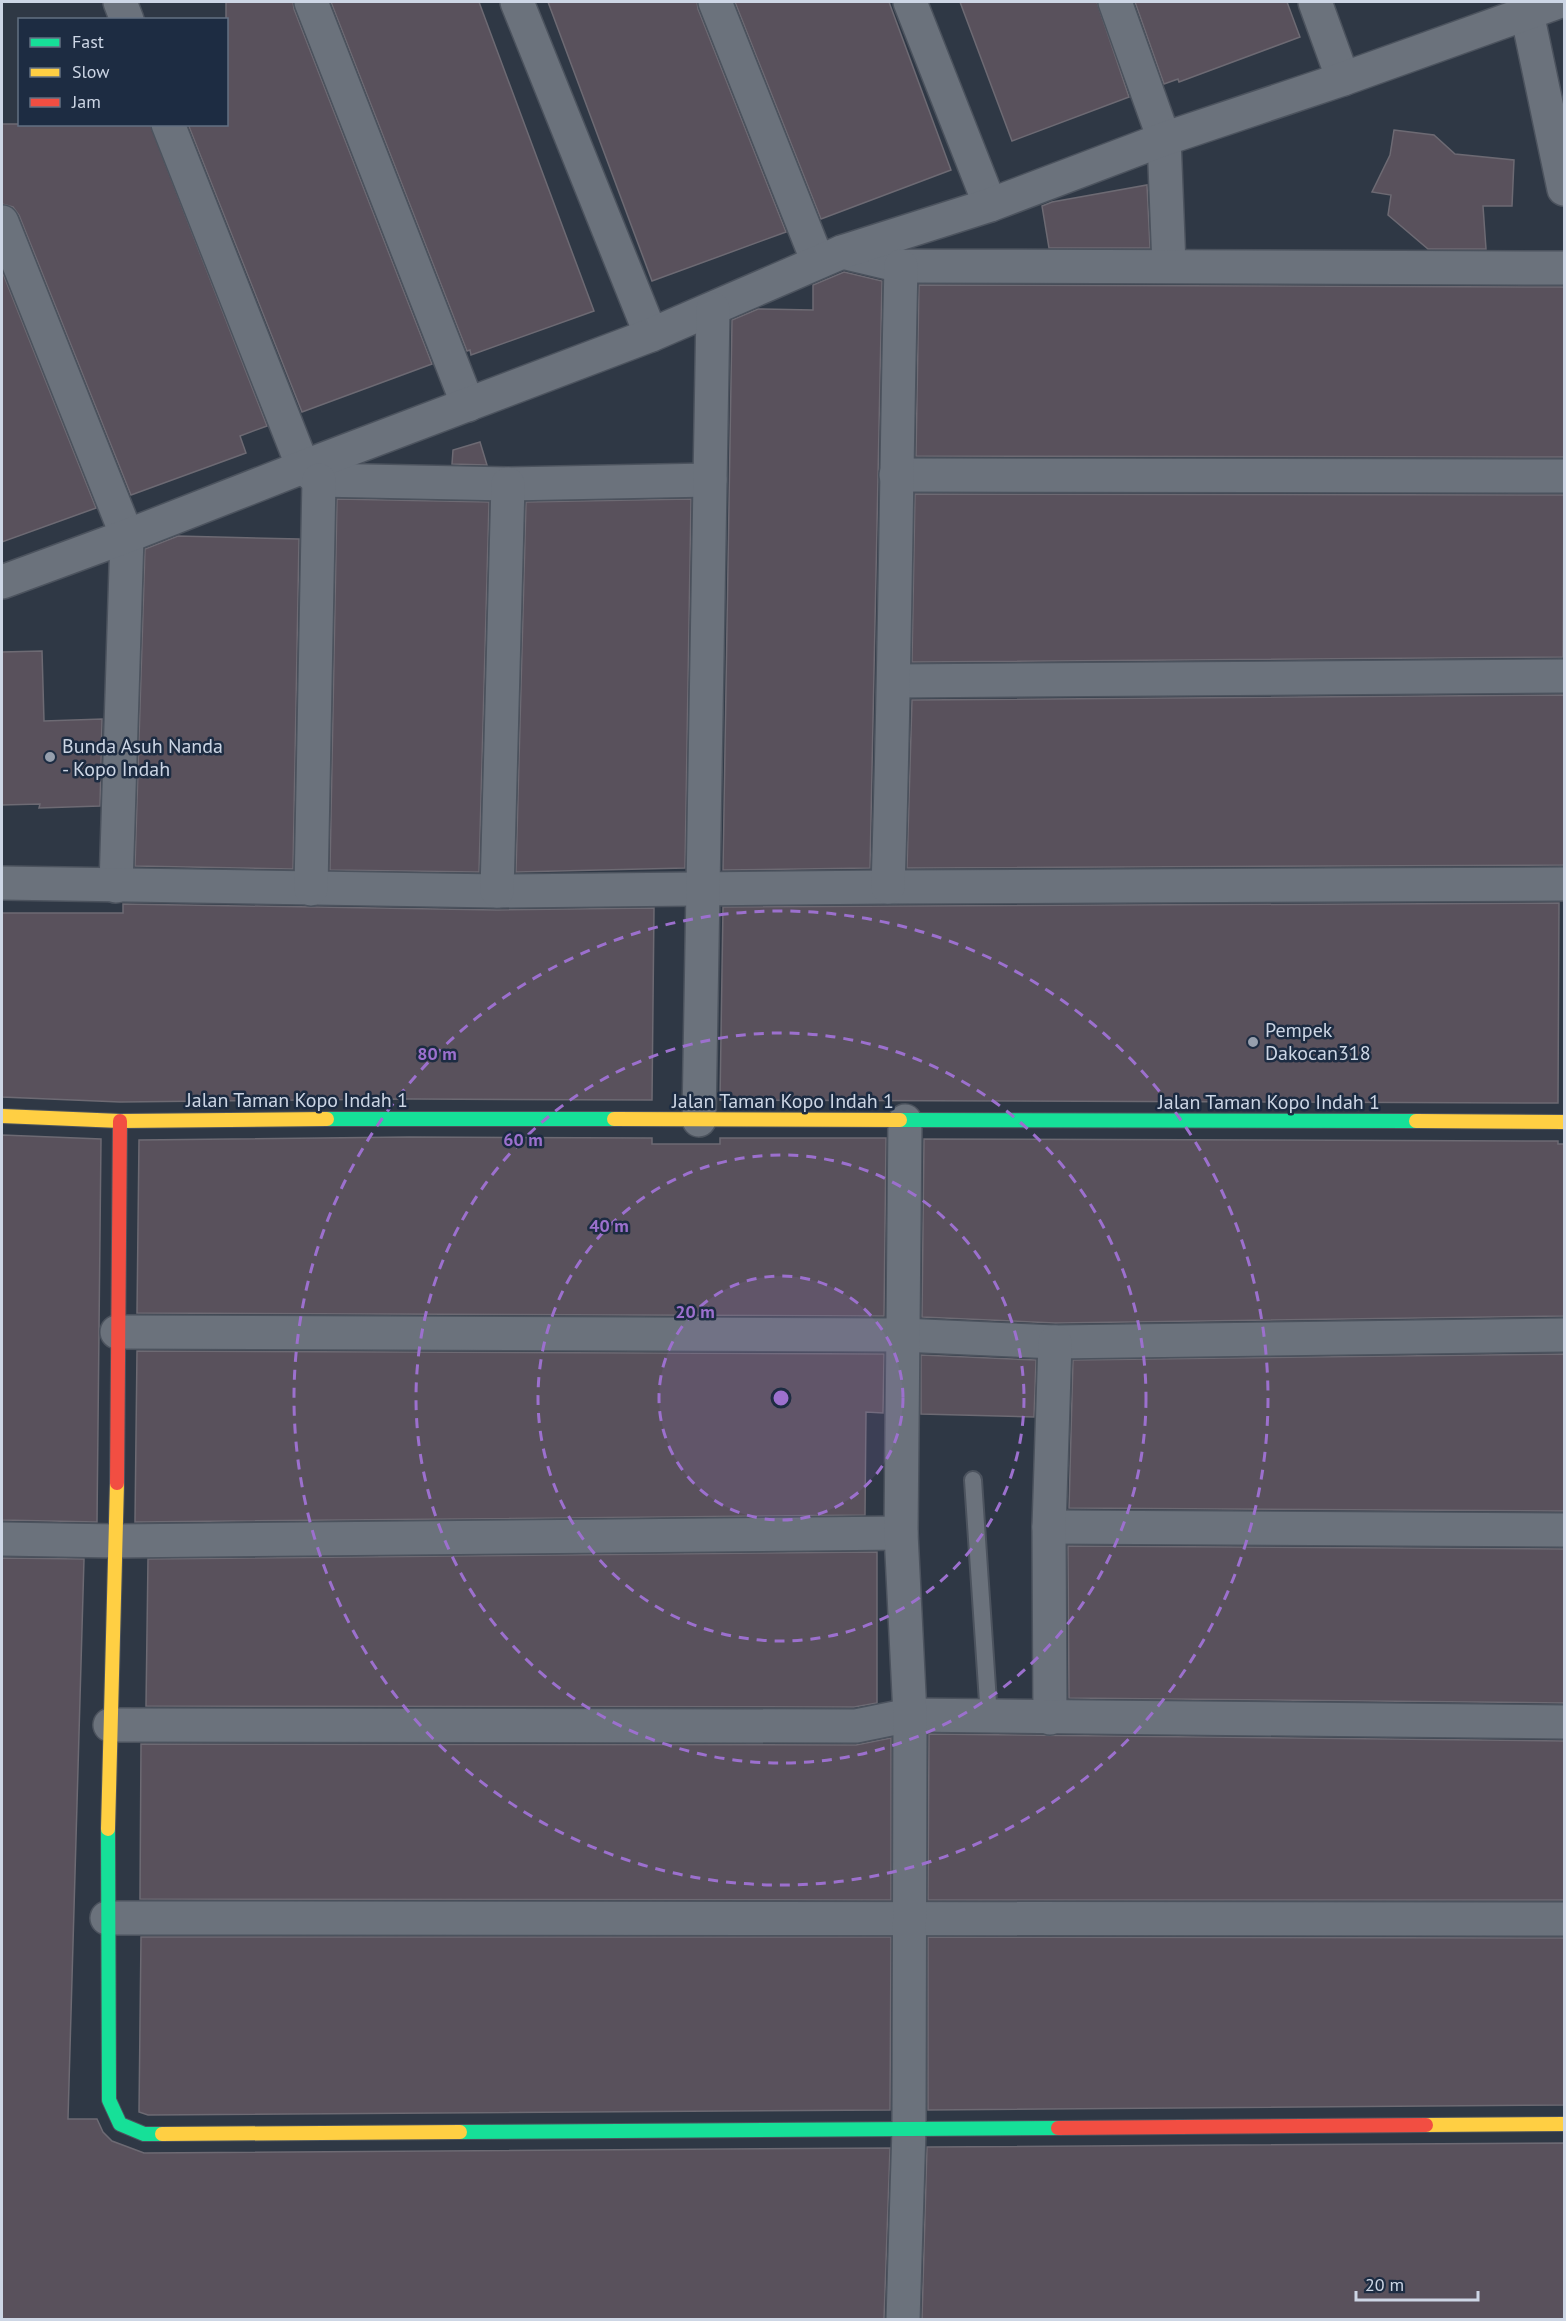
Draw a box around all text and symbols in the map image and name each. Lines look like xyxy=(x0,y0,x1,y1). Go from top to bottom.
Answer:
legend xyxy=(18,18,228,126)
text: Fast xyxy=(72,30,104,53)
text: Slow xyxy=(72,60,110,83)
text: Jam xyxy=(71,90,101,113)
place label: Bunda Asuh Nanda - Kopo Indah xyxy=(62,733,223,782)
marker: Bunda Asuh Nanda - Kopo Indah xyxy=(43,750,57,764)
place label: Pempek Dakocan318 xyxy=(1265,1017,1371,1066)
marker: Pempek Dakocan318 xyxy=(1246,1035,1260,1049)
text: 80 m xyxy=(417,1042,457,1065)
street label: Jalan Taman Kopo Indah 1 xyxy=(185,1087,408,1113)
street label: Jalan Taman Kopo Indah 1 xyxy=(671,1088,894,1114)
street label: Jalan Taman Kopo Indah 1 xyxy=(1157,1089,1380,1115)
text: 60 m xyxy=(503,1128,543,1151)
text: 40 m xyxy=(589,1214,629,1237)
text: 20 m xyxy=(675,1300,715,1323)
centre of rings xyxy=(771,1388,791,1408)
scale bar xyxy=(1356,2264,1478,2302)
text: 20 m xyxy=(1365,2273,1404,2296)

